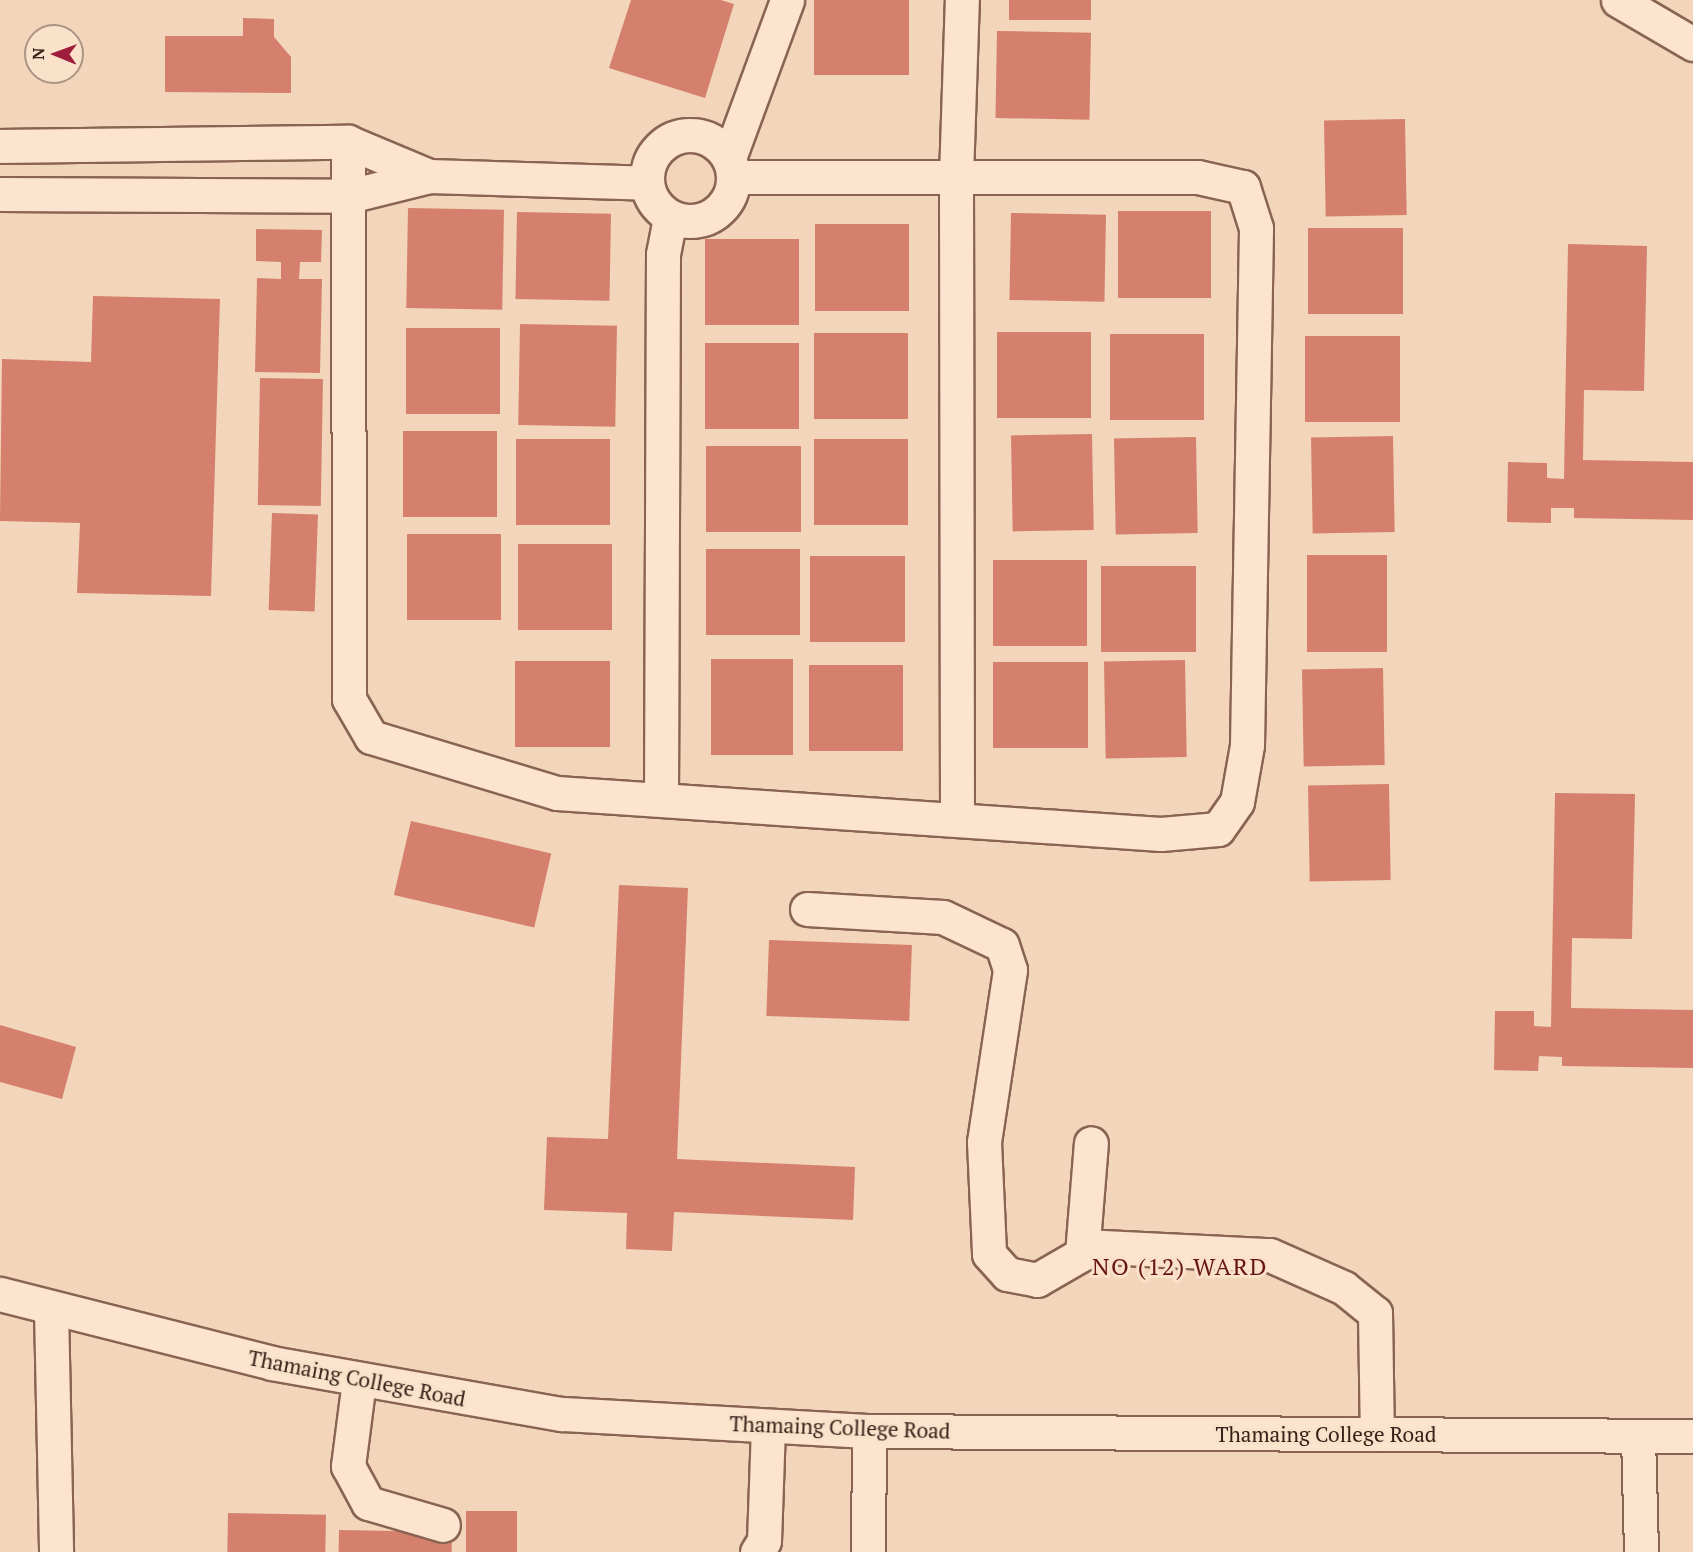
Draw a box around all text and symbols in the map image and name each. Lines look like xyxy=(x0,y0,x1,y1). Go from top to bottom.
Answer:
north arrow xyxy=(24,24,84,84)
text: N xyxy=(27,47,49,60)
district label: NO (12) WARD xyxy=(1092,1253,1268,1281)
street label: Thamaing College Road xyxy=(246,1345,468,1411)
street label: Thamaing College Road xyxy=(729,1411,951,1443)
street label: Thamaing College Road xyxy=(1215,1421,1437,1447)

